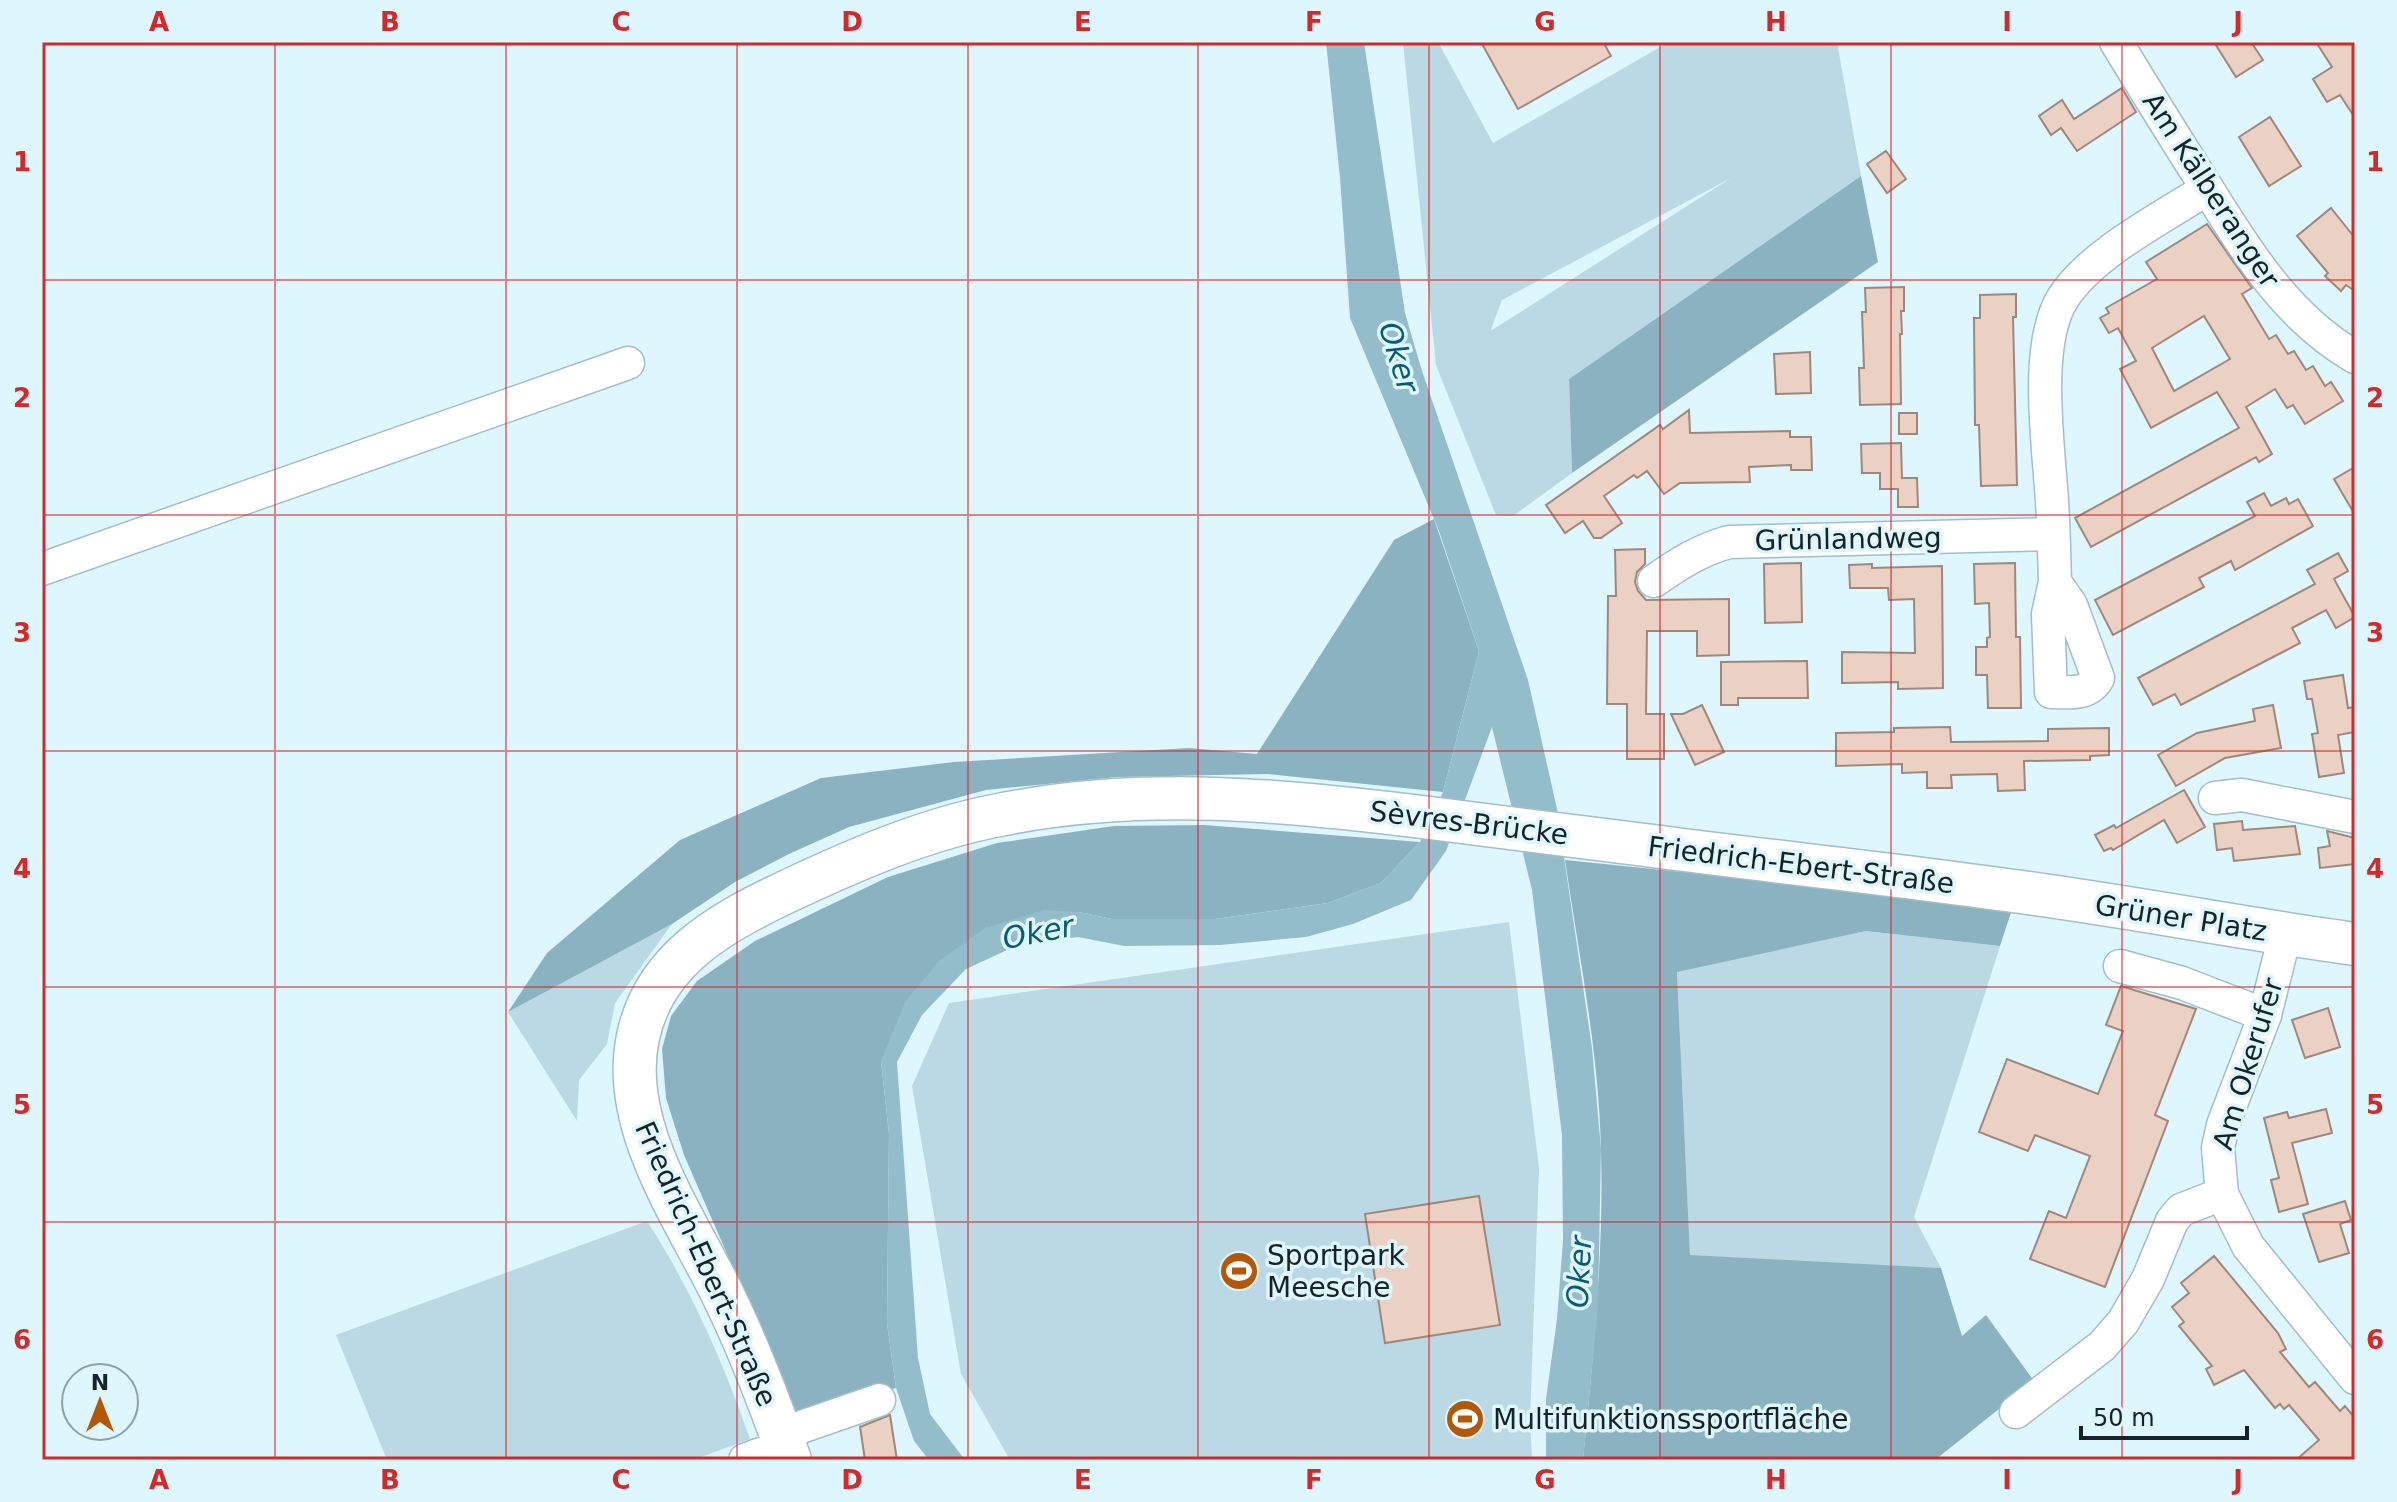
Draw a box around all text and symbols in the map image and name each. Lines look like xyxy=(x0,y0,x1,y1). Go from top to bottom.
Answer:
text: A xyxy=(149,7,169,37)
text: B xyxy=(380,7,400,37)
text: C xyxy=(611,7,631,37)
text: D xyxy=(841,7,863,37)
text: E xyxy=(1074,7,1092,37)
text: F xyxy=(1305,7,1323,37)
text: G xyxy=(1534,7,1556,37)
text: H xyxy=(1765,7,1787,37)
text: I xyxy=(2002,7,2012,37)
text: J xyxy=(2231,7,2243,37)
street label: Am Kälberanger xyxy=(2136,86,2287,294)
text: 1 xyxy=(13,147,31,177)
text: 1 xyxy=(2366,147,2384,177)
water label: Oker xyxy=(1372,318,1427,398)
text: 2 xyxy=(13,383,31,413)
text: 2 xyxy=(2366,383,2384,413)
street label: Grünlandweg xyxy=(1754,521,1942,557)
text: 3 xyxy=(13,618,31,648)
text: 3 xyxy=(2366,618,2384,648)
street label: Sèvres-Brücke xyxy=(1368,794,1570,852)
street label: Friedrich-Ebert-Straße xyxy=(1646,830,1956,900)
text: 4 xyxy=(13,854,31,884)
text: 4 xyxy=(2366,854,2384,884)
street label: Grüner Platz xyxy=(2093,888,2269,948)
water label: Oker xyxy=(999,908,1078,956)
street label: Am Okerufer xyxy=(2206,974,2290,1154)
text: 5 xyxy=(13,1090,31,1120)
text: 5 xyxy=(2366,1090,2384,1120)
street label: Friedrich-Ebert-Straße xyxy=(628,1116,784,1412)
water label: Oker xyxy=(1560,1234,1598,1309)
place label: Sportpark Meesche xyxy=(1267,1239,1406,1304)
sports icon: Sportpark Meesche xyxy=(1218,1250,1260,1292)
text: 6 xyxy=(13,1325,31,1355)
text: 6 xyxy=(2366,1325,2384,1355)
north arrow xyxy=(60,1362,140,1442)
text: N xyxy=(91,1370,109,1395)
scale bar xyxy=(2081,1390,2247,1440)
sports icon: Multifunktionssportfläche xyxy=(1444,1398,1486,1440)
place label: Multifunktionssportfläche xyxy=(1493,1403,1848,1436)
text: 50 m xyxy=(2093,1404,2155,1432)
text: A xyxy=(149,1465,169,1495)
text: B xyxy=(380,1465,400,1495)
text: C xyxy=(611,1465,631,1495)
text: D xyxy=(841,1465,863,1495)
text: E xyxy=(1074,1465,1092,1495)
text: F xyxy=(1305,1465,1323,1495)
text: G xyxy=(1534,1465,1556,1495)
text: H xyxy=(1765,1465,1787,1495)
text: I xyxy=(2002,1465,2012,1495)
text: J xyxy=(2231,1465,2243,1495)

